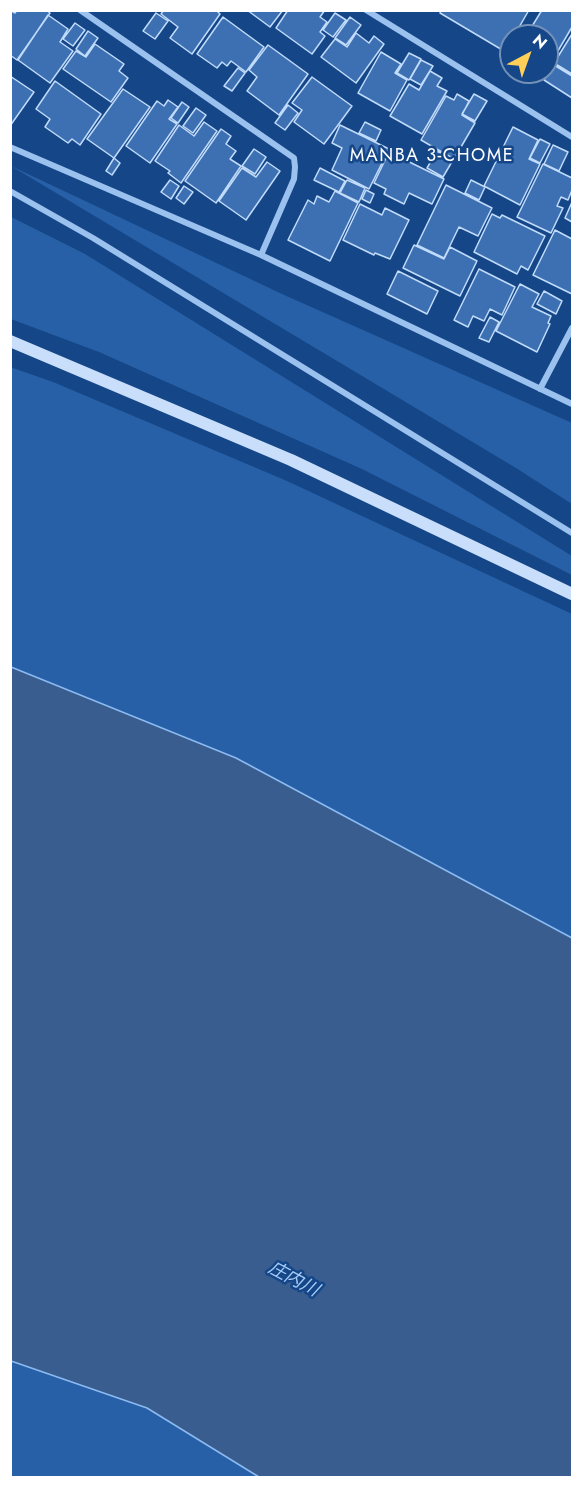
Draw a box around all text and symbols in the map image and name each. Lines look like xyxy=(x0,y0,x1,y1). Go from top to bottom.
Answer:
north arrow xyxy=(499,24,559,84)
text: N xyxy=(527,29,552,54)
district label: MANBA 3-CHOME xyxy=(350,146,514,168)
water label: 庄内川 xyxy=(264,1258,322,1302)

